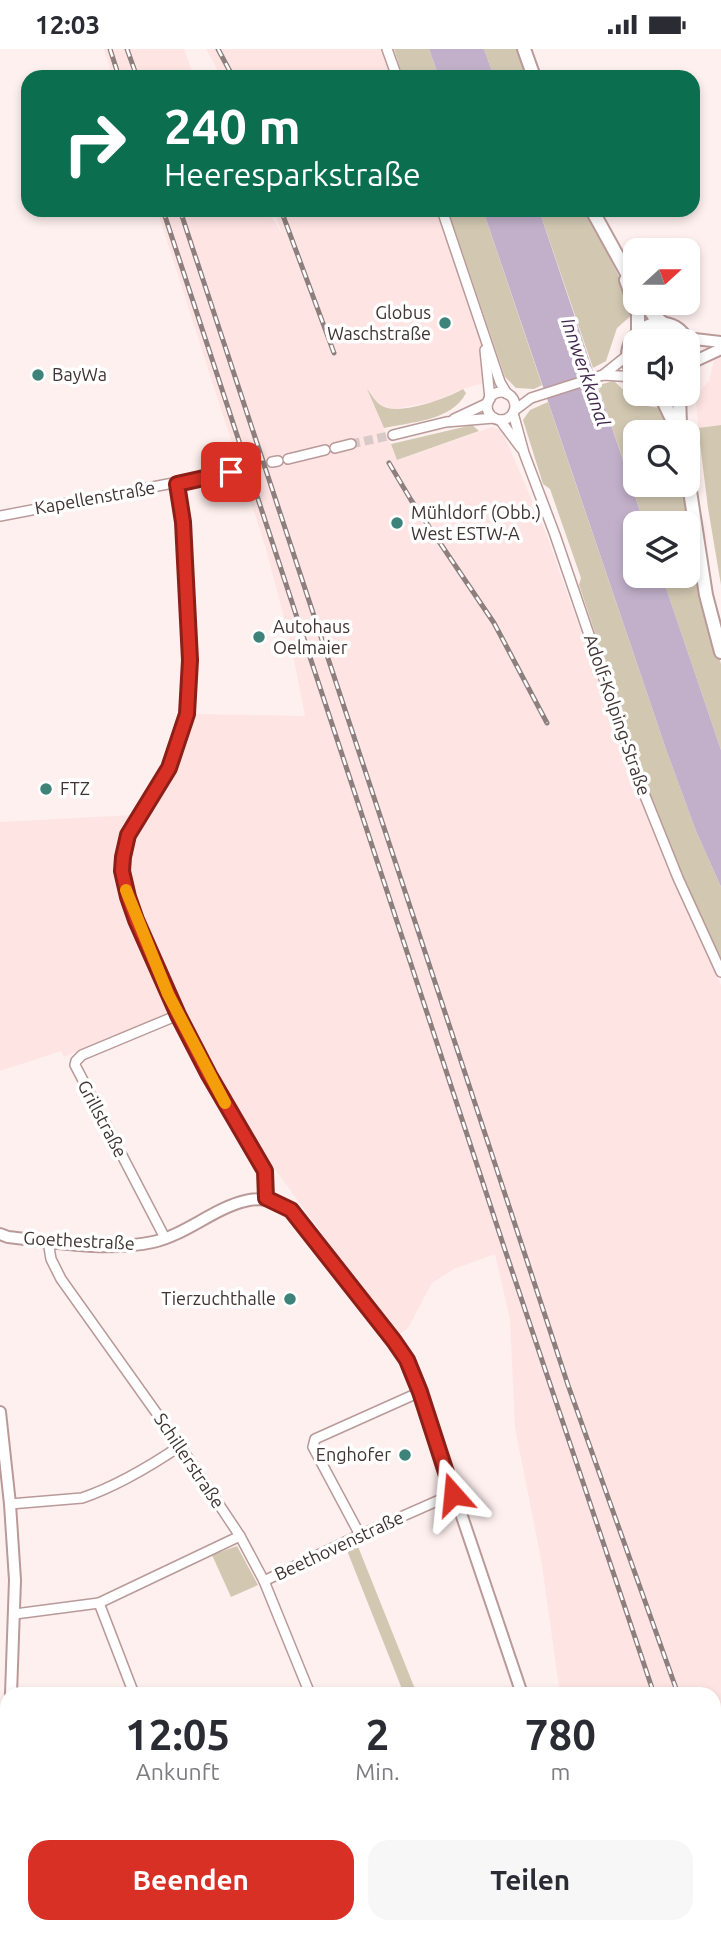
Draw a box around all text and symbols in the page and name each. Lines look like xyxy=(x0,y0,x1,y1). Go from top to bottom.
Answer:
text: 12:03 xyxy=(35,10,100,39)
icon: right xyxy=(49,98,140,189)
text: 240 m xyxy=(164,98,301,153)
text: Heeresparkstraße xyxy=(164,156,421,192)
north arrow xyxy=(623,238,700,315)
map controls xyxy=(623,238,700,588)
place label: Globus Waschstraße xyxy=(327,302,431,343)
marker: Globus Waschstraße xyxy=(437,315,453,331)
water label: Innwerkkanal xyxy=(557,315,615,430)
button: sound xyxy=(623,329,700,406)
place label: BayWa xyxy=(52,364,107,384)
marker: BayWa xyxy=(30,367,46,383)
button: search xyxy=(623,420,700,497)
pin xyxy=(201,442,261,502)
icon: arrive xyxy=(212,453,250,491)
street label: Kapellenstraße xyxy=(33,477,157,517)
place label: Mühldorf (Obb.) West ESTW-A xyxy=(411,502,541,543)
button: layers xyxy=(623,511,700,588)
marker: Mühldorf (Obb.) West ESTW-A xyxy=(389,515,405,531)
place label: Autohaus Oelmaier xyxy=(273,616,350,657)
marker: Autohaus Oelmaier xyxy=(251,629,267,645)
street label: Adolf-Kolping-Straße xyxy=(581,631,655,798)
place label: FTZ xyxy=(60,778,90,798)
marker: FTZ xyxy=(38,781,54,797)
street label: Grillstraße xyxy=(74,1077,131,1160)
street label: Goethestraße xyxy=(23,1227,135,1253)
place label: Tierzuchthalle xyxy=(161,1288,276,1308)
marker: Tierzuchthalle xyxy=(282,1291,298,1307)
street label: Schillerstraße xyxy=(151,1409,229,1512)
place label: Enghofer xyxy=(316,1444,391,1464)
marker: Enghofer xyxy=(397,1447,413,1463)
position arrow xyxy=(416,1457,490,1531)
street label: Beethovenstraße xyxy=(271,1506,406,1584)
text: 12:05 xyxy=(125,1711,230,1758)
text: 2 xyxy=(366,1711,389,1758)
text: 780 xyxy=(525,1711,596,1758)
text: Ankunft xyxy=(136,1759,220,1784)
text: Min. xyxy=(355,1759,400,1784)
text: m xyxy=(550,1759,570,1784)
button: Beenden xyxy=(28,1840,354,1920)
button: Teilen xyxy=(368,1840,693,1920)

